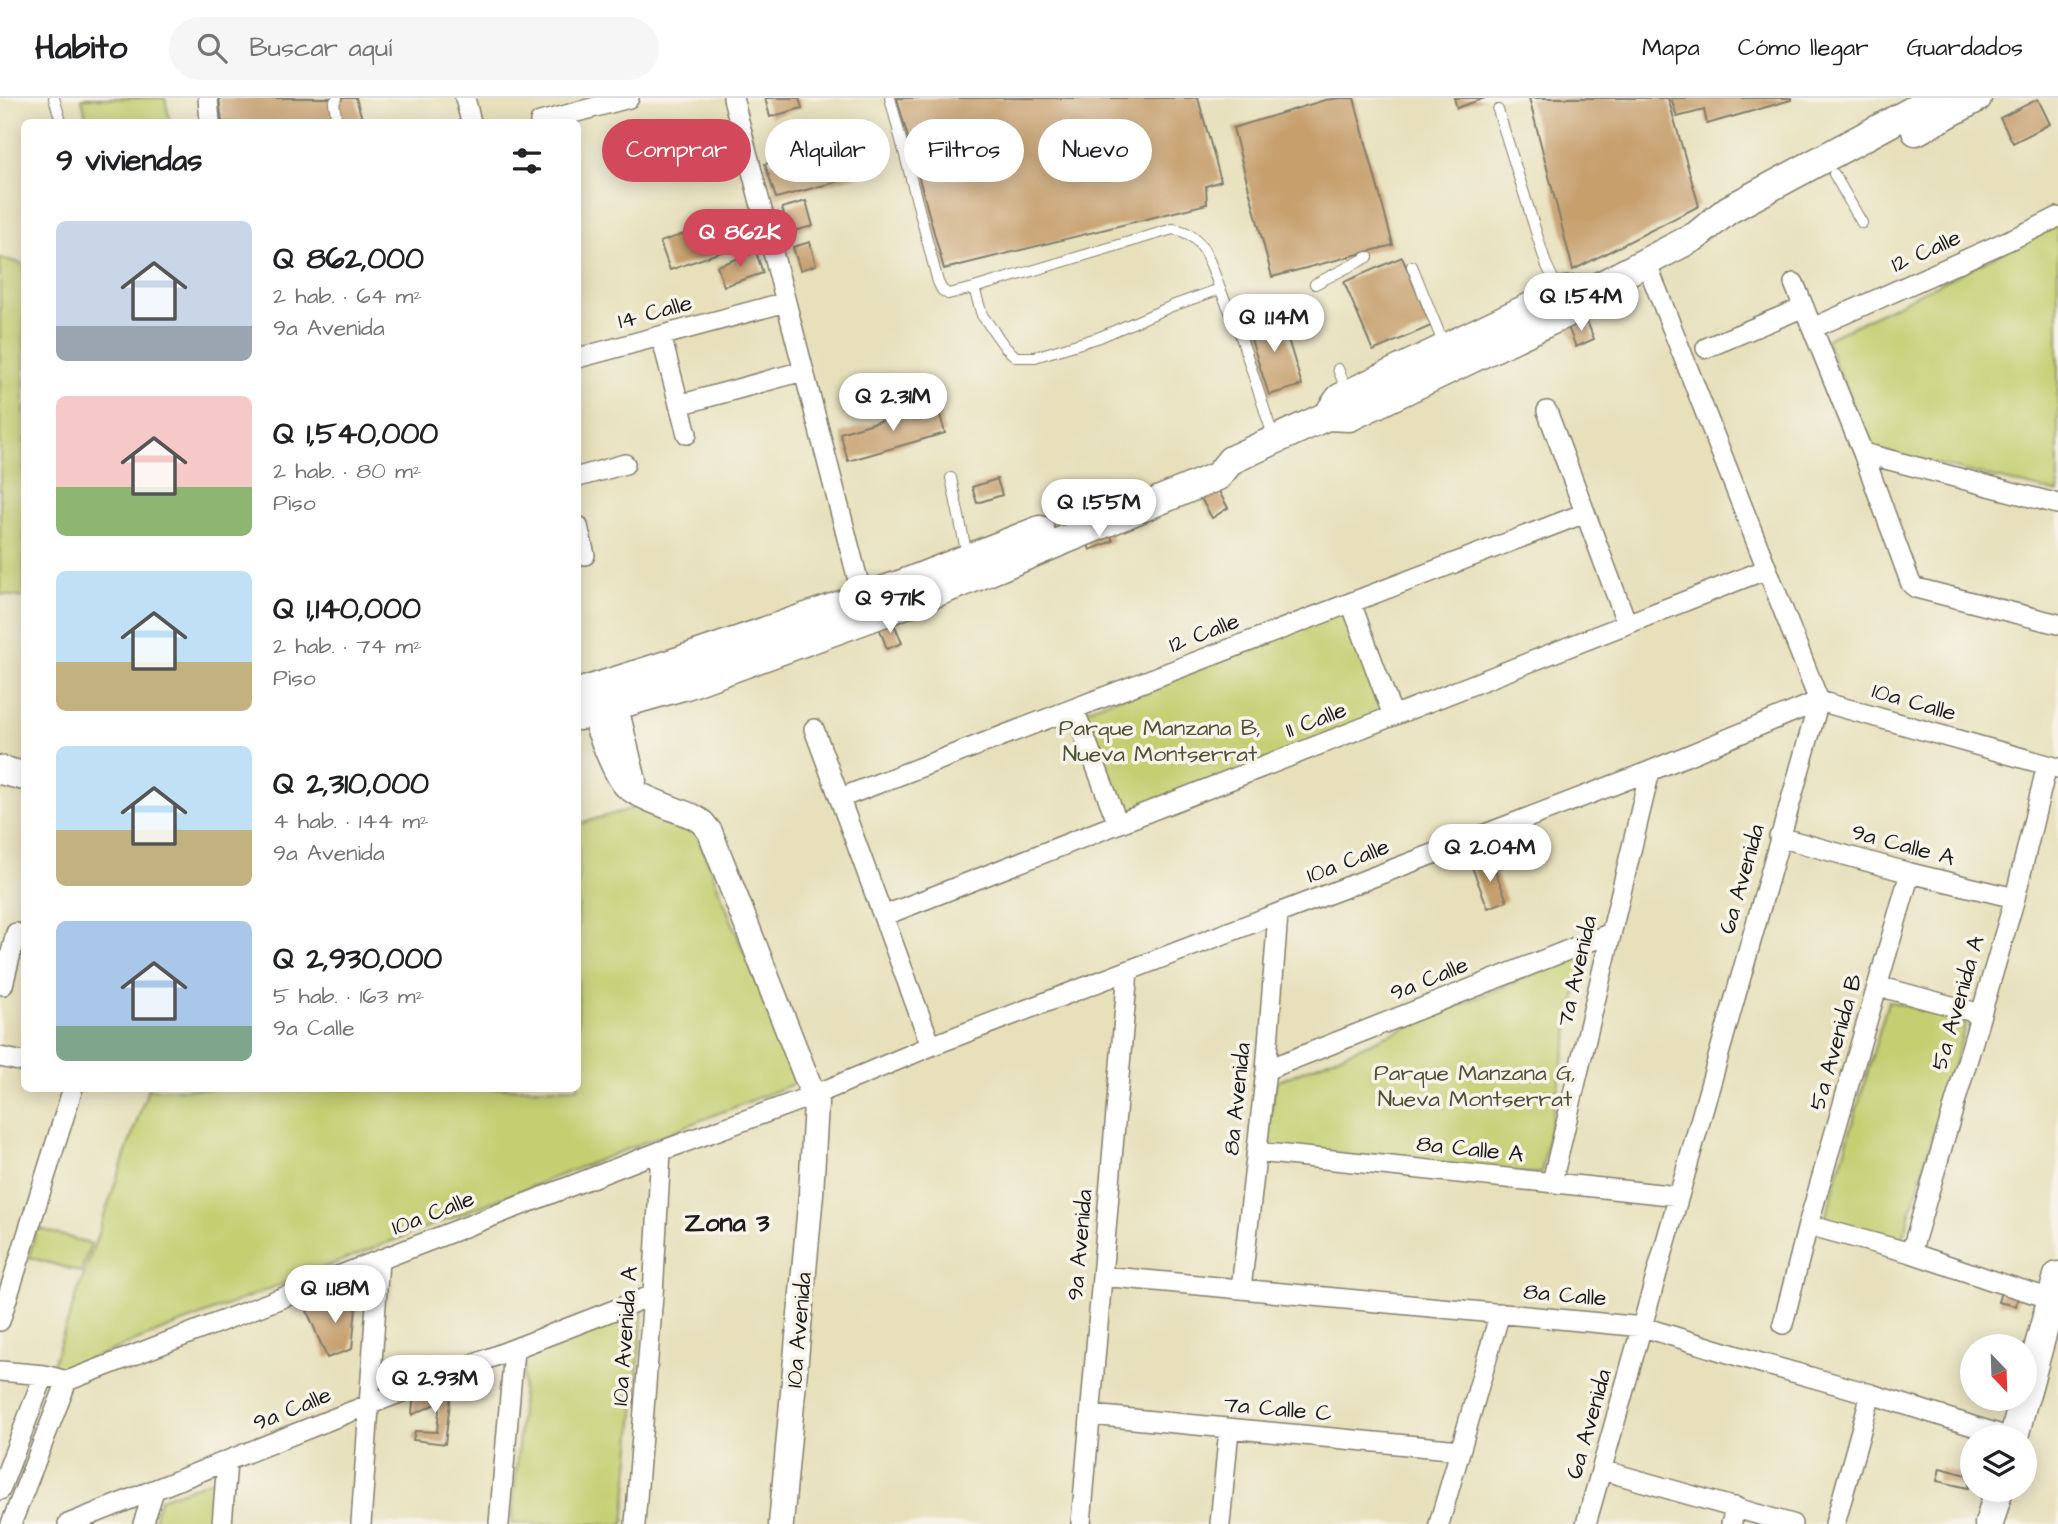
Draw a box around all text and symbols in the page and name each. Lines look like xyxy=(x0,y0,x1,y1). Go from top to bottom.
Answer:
search box xyxy=(169,17,659,80)
text: Habito xyxy=(35,25,127,71)
icon: search xyxy=(193,29,231,67)
text: Buscar aquí xyxy=(249,30,392,66)
text: Mapa xyxy=(1642,31,1700,65)
text: Cómo llegar xyxy=(1738,31,1868,65)
text: Guardados xyxy=(1906,31,2023,65)
chip: Comprar xyxy=(602,119,751,182)
chip: Alquilar xyxy=(765,119,890,182)
chip: Filtros xyxy=(904,119,1024,182)
chip: Nuevo xyxy=(1038,119,1152,182)
text: 9 viviendas xyxy=(56,140,202,182)
icon: filters xyxy=(508,142,546,180)
pin: Q 862K xyxy=(683,209,797,269)
text: Q 862K xyxy=(699,216,781,248)
street label: 12 Calle xyxy=(1886,222,1966,280)
text: Q 862,000 xyxy=(273,238,424,280)
icon: home xyxy=(112,249,196,333)
pin: Q 1.54M xyxy=(1516,274,1646,333)
text: 2 hab. · 64 m² xyxy=(273,280,422,312)
text: Q 1.54M xyxy=(1540,280,1622,312)
street label: 14 Calle xyxy=(614,287,696,337)
pin: Q 1.14M xyxy=(1209,294,1339,354)
text: Q 1.14M xyxy=(1239,301,1309,333)
text: 9a Avenida xyxy=(273,312,385,344)
pin: Q 2.31M xyxy=(828,374,958,433)
text: Q 2.31M xyxy=(855,380,931,412)
text: Q 1,540,000 xyxy=(273,413,438,455)
icon: home xyxy=(112,424,196,508)
text: 2 hab. · 80 m² xyxy=(273,455,421,487)
pin: Q 1.55M xyxy=(1034,480,1164,539)
text: Q 1.55M xyxy=(1057,486,1141,518)
text: Piso xyxy=(273,487,316,519)
pin: Q 971K xyxy=(833,575,947,635)
text: Q 971K xyxy=(855,582,925,614)
text: Q 1,140,000 xyxy=(273,588,421,630)
icon: home xyxy=(112,599,196,683)
street label: 12 Calle xyxy=(1164,605,1244,661)
text: 2 hab. · 74 m² xyxy=(273,630,422,662)
text: Piso xyxy=(273,662,316,694)
street label: 10a Calle xyxy=(1868,675,1960,729)
street label: 11 Calle xyxy=(1281,694,1351,746)
park label: Parque Manzana B, Nueva Montserrat xyxy=(1059,712,1261,770)
text: Q 2,310,000 xyxy=(273,763,429,805)
icon: home xyxy=(112,774,196,858)
text: 4 hab. · 144 m² xyxy=(273,805,429,837)
street label: 9a Calle A xyxy=(1848,816,1958,874)
street label: 6a Avenida xyxy=(1711,820,1773,938)
pin: Q 2.04M xyxy=(1425,824,1555,884)
street label: 10a Calle xyxy=(1302,831,1394,891)
text: Q 2.04M xyxy=(1444,831,1536,863)
text: 9a Avenida xyxy=(273,837,385,869)
street label: 7a Avenida xyxy=(1549,912,1605,1029)
street label: 5a Avenida A xyxy=(1924,932,1993,1074)
text: Q 2,930,000 xyxy=(273,938,442,980)
icon: home xyxy=(112,949,196,1033)
street label: 9a Calle xyxy=(1385,949,1473,1009)
street label: 5a Avenida B xyxy=(1801,970,1871,1114)
text: 5 hab. · 163 m² xyxy=(273,980,424,1012)
text: 9a Calle xyxy=(273,1012,355,1044)
street label: 8a Avenida xyxy=(1215,1041,1259,1157)
park label: Parque Manzana G, Nueva Montserrat xyxy=(1374,1057,1576,1115)
street label: 8a Calle A xyxy=(1415,1127,1525,1171)
street label: 10a Calle xyxy=(387,1183,479,1243)
street label: 9a Avenida xyxy=(1059,1188,1101,1302)
district label: Zona 3 xyxy=(685,1205,770,1241)
street label: 10a Avenida A xyxy=(604,1265,646,1407)
pin: Q 1.18M xyxy=(270,1266,400,1325)
street label: 10a Avenida xyxy=(778,1271,820,1389)
text: Q 1.18M xyxy=(301,1272,369,1304)
street label: 8a Calle xyxy=(1522,1275,1608,1315)
north arrow xyxy=(1960,1334,2037,1410)
map controls xyxy=(1960,1334,2037,1502)
pin: Q 2.93M xyxy=(370,1356,500,1415)
text: Q 2.93M xyxy=(392,1362,478,1394)
street label: 6a Avenida xyxy=(1558,1365,1620,1483)
street label: 9a Calle xyxy=(248,1379,336,1439)
street label: 7a Calle C xyxy=(1223,1388,1333,1430)
button: layers xyxy=(1960,1425,2037,1502)

